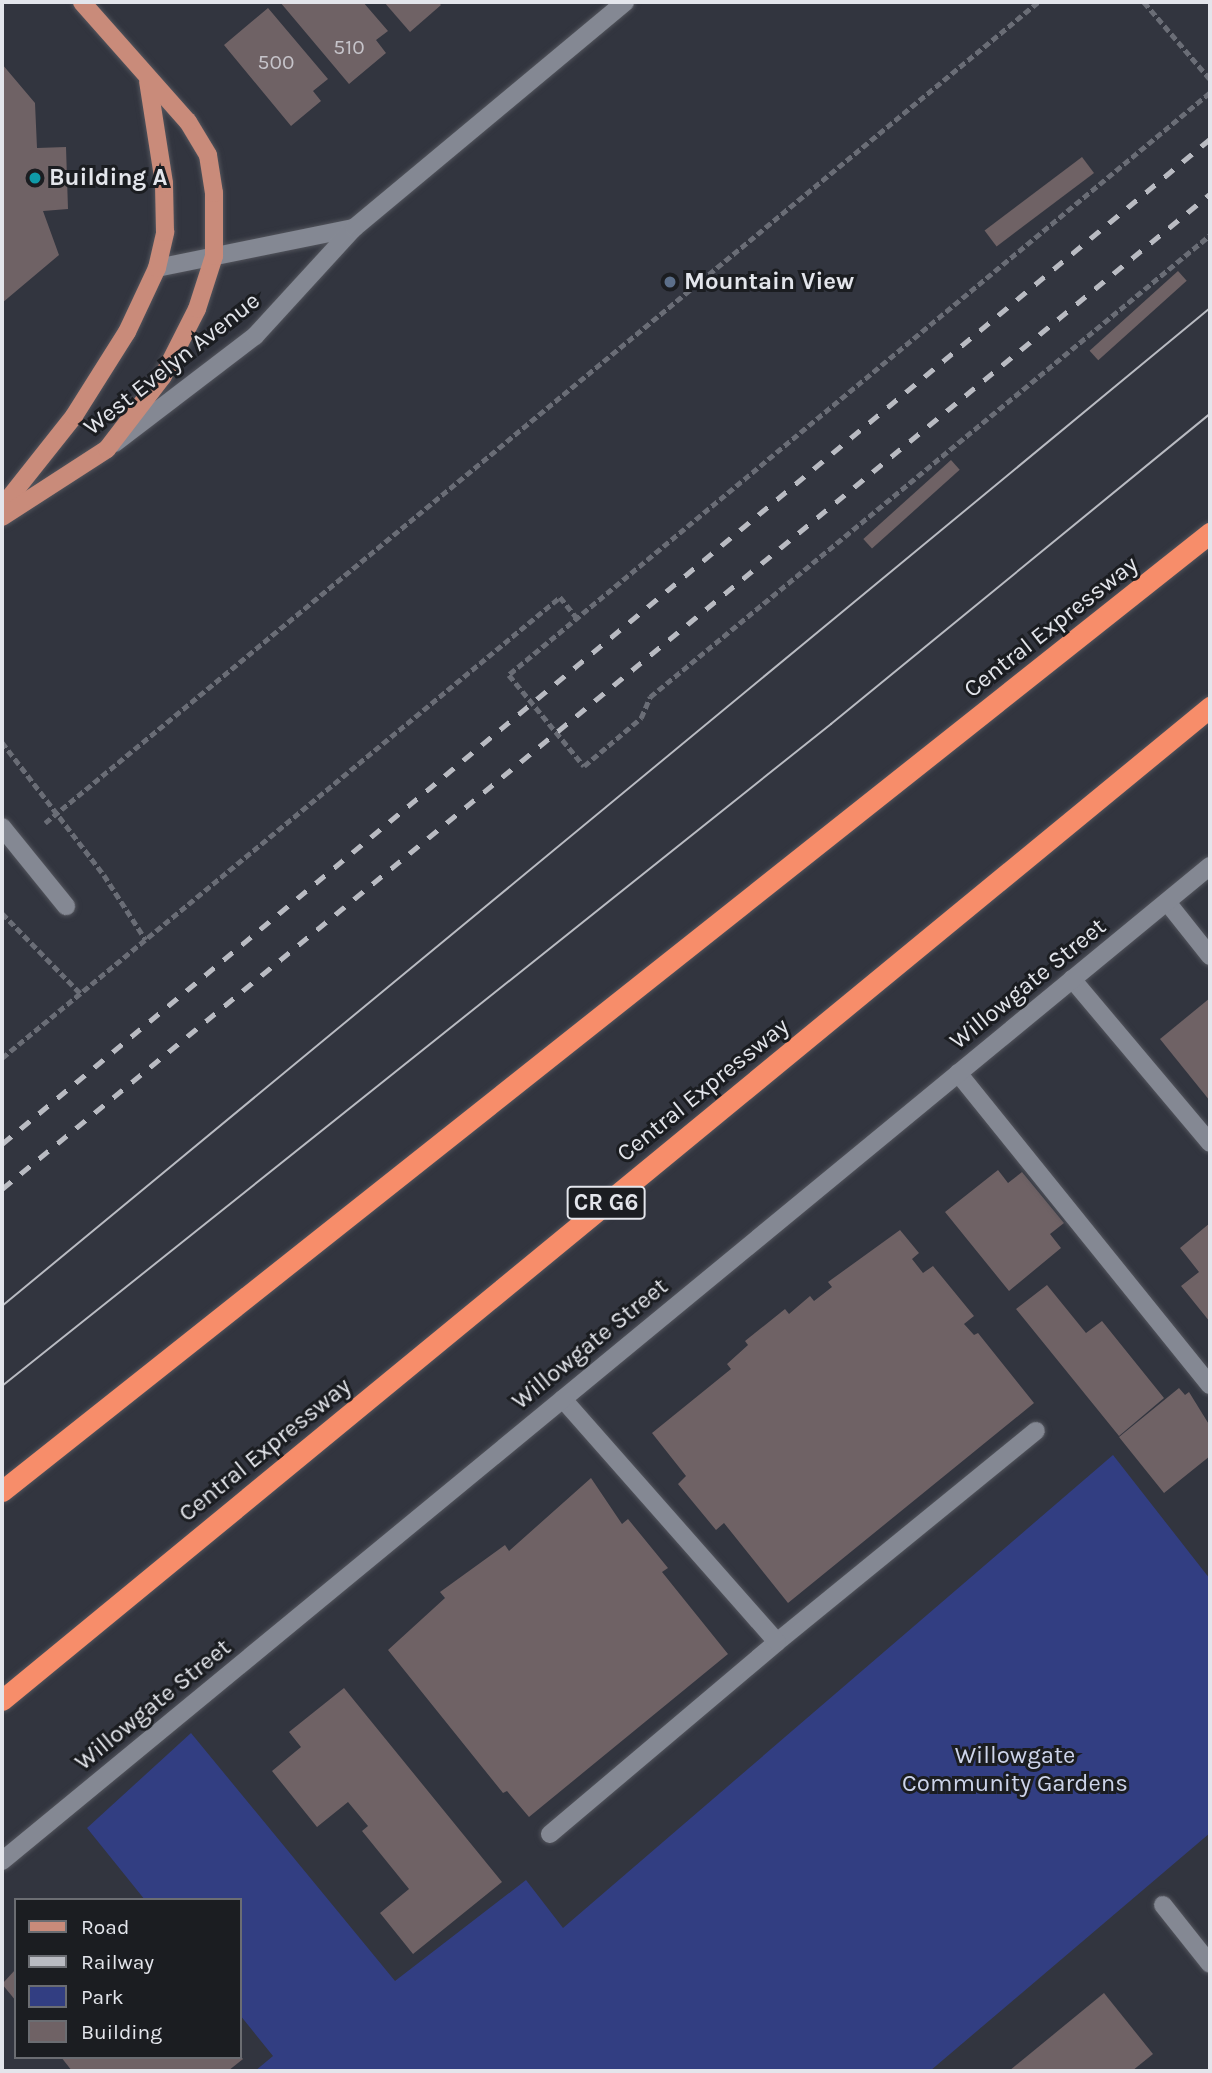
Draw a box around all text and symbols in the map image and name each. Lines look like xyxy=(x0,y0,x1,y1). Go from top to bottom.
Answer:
house number: 510 xyxy=(333,34,365,60)
house number: 500 xyxy=(258,49,294,75)
place label: Building A xyxy=(49,164,167,192)
marker: Building A xyxy=(27,170,43,186)
place label: Mountain View xyxy=(684,268,854,296)
marker: Mountain View xyxy=(662,274,678,290)
street label: West Evelyn Avenue xyxy=(78,286,266,442)
street label: Central Expressway xyxy=(958,550,1144,704)
street label: Willowgate Street xyxy=(944,912,1112,1056)
street label: Central Expressway xyxy=(611,1012,795,1168)
road number: CR G6 xyxy=(566,1184,646,1222)
street label: Willowgate Street xyxy=(506,1272,674,1416)
street label: Central Expressway xyxy=(173,1372,357,1528)
street label: Willowgate Street xyxy=(69,1633,237,1777)
park label: Willowgate Community Gardens xyxy=(902,1742,1128,1798)
legend xyxy=(14,1898,242,2059)
text: Road xyxy=(81,1915,129,1939)
text: Railway xyxy=(81,1950,154,1974)
text: Park xyxy=(81,1985,124,2009)
text: Building xyxy=(81,2020,162,2044)

